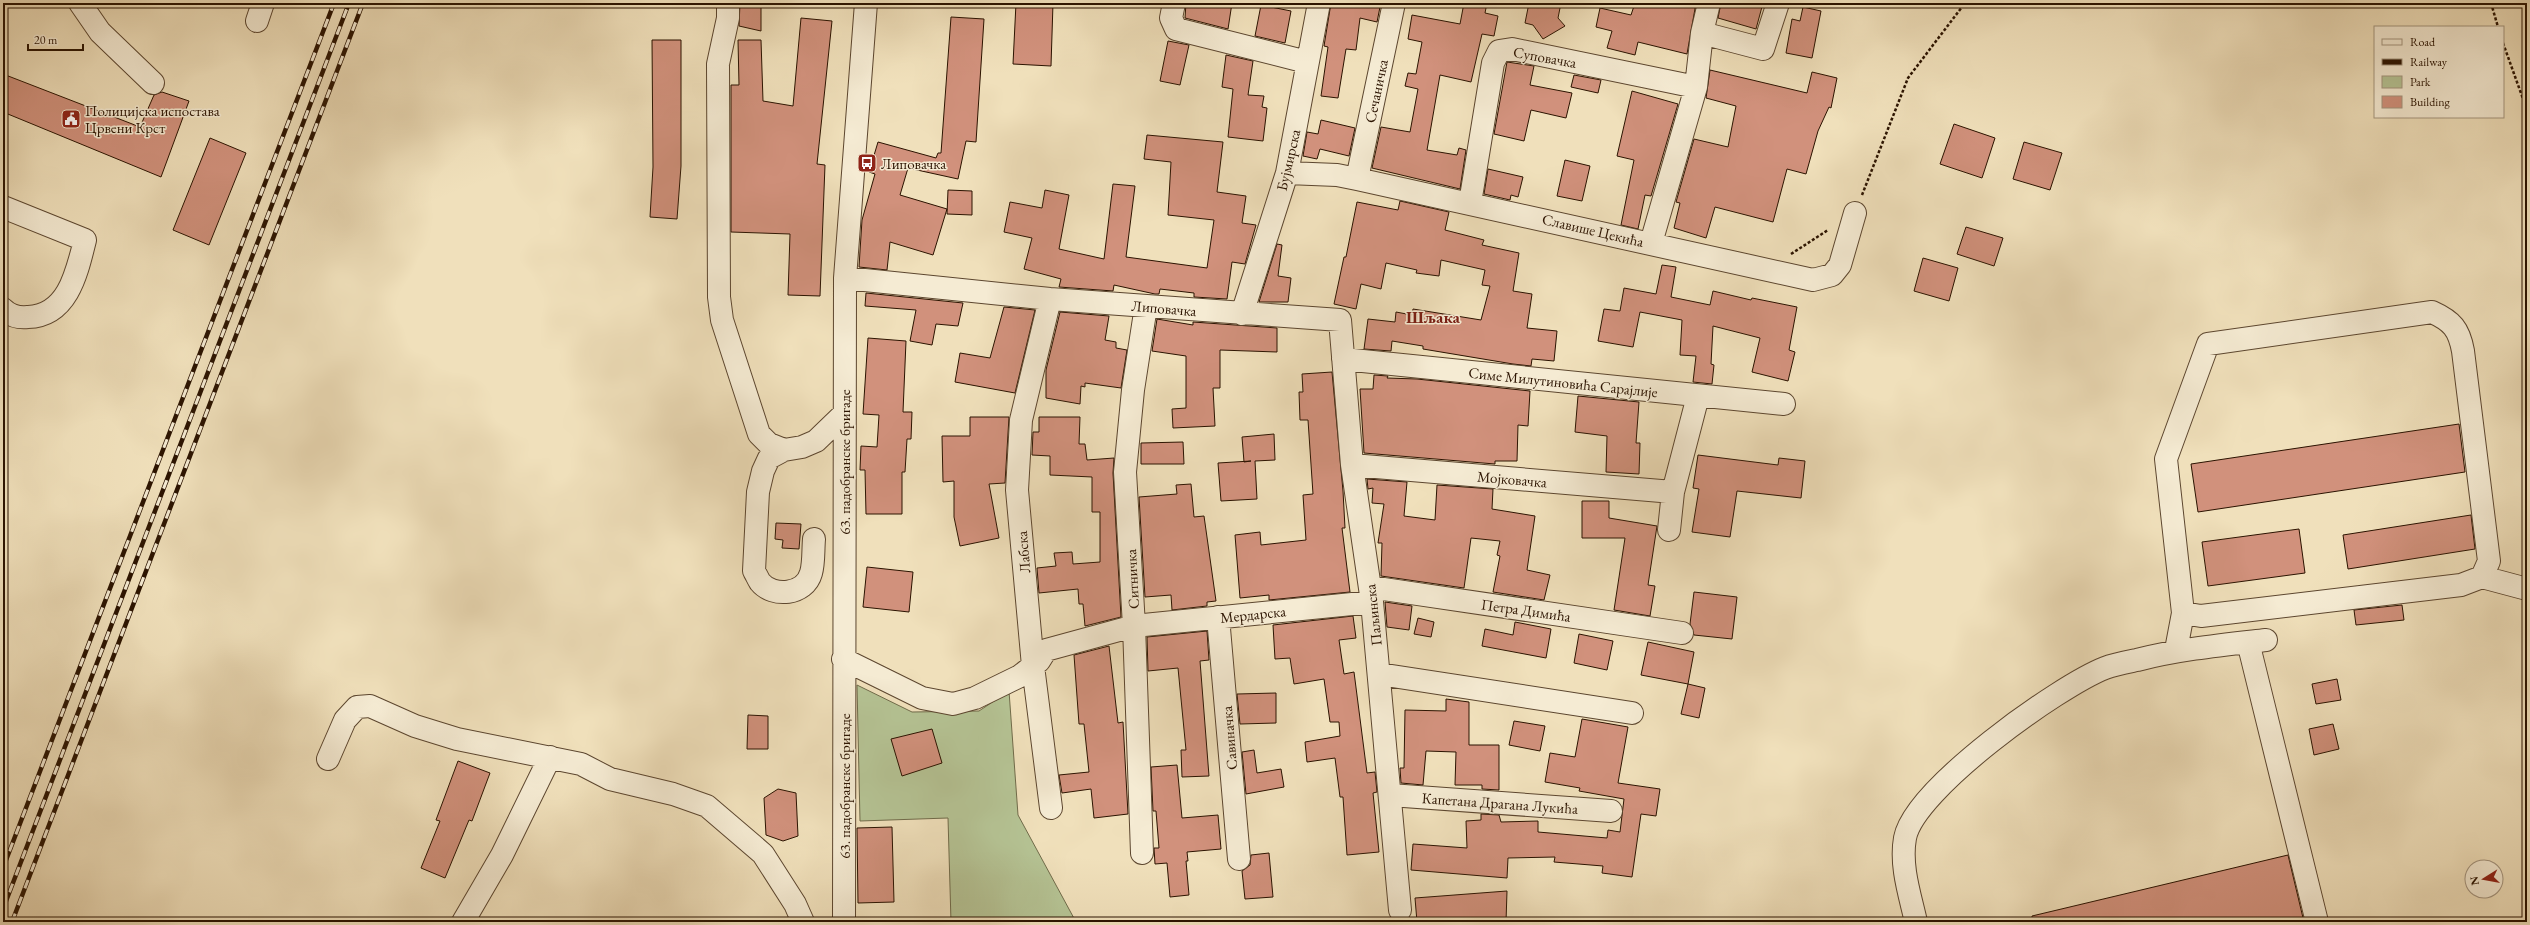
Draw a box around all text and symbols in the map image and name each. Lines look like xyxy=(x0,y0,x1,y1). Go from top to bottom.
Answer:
scale bar xyxy=(28,26,83,52)
legend xyxy=(2374,26,2504,118)
text: 20 m xyxy=(34,32,58,48)
text: Road xyxy=(2410,34,2436,50)
street label: Суповачка xyxy=(1512,42,1578,72)
text: Railway xyxy=(2410,54,2448,70)
street label: Сечаничка xyxy=(1360,57,1392,125)
text: Park xyxy=(2410,74,2431,90)
text: Building xyxy=(2410,94,2451,110)
place label: Полицијска испостава Црвени Крст xyxy=(85,101,220,137)
public building icon: Полицијска испостава Црвени Крст xyxy=(60,108,82,130)
street label: Бујмирска xyxy=(1272,127,1304,193)
bus stop icon: Липовачка xyxy=(856,152,878,174)
place label: Липовачка xyxy=(881,154,946,173)
street label: Славише Цекића xyxy=(1540,209,1646,251)
street label: Липовачка xyxy=(1131,296,1197,320)
district label: Шљака xyxy=(1406,306,1461,328)
street label: Симе Милутиновића Сарајлије xyxy=(1467,363,1659,401)
street label: 63. падобранске бригаде xyxy=(835,389,854,535)
street label: Мојковачка xyxy=(1476,466,1548,492)
street label: Лабска xyxy=(1012,530,1034,574)
street label: Ситничка xyxy=(1121,548,1143,610)
street label: Паљинска xyxy=(1360,583,1386,647)
street label: Петра Димића xyxy=(1480,594,1572,626)
street label: Мердарска xyxy=(1219,601,1287,627)
street label: Савиначка xyxy=(1217,705,1241,771)
street label: 63. падобранске бригаде xyxy=(835,713,854,859)
street label: Капетана Драгана Лукића xyxy=(1421,788,1579,818)
north arrow xyxy=(2464,859,2504,899)
text: N xyxy=(2466,875,2482,887)

